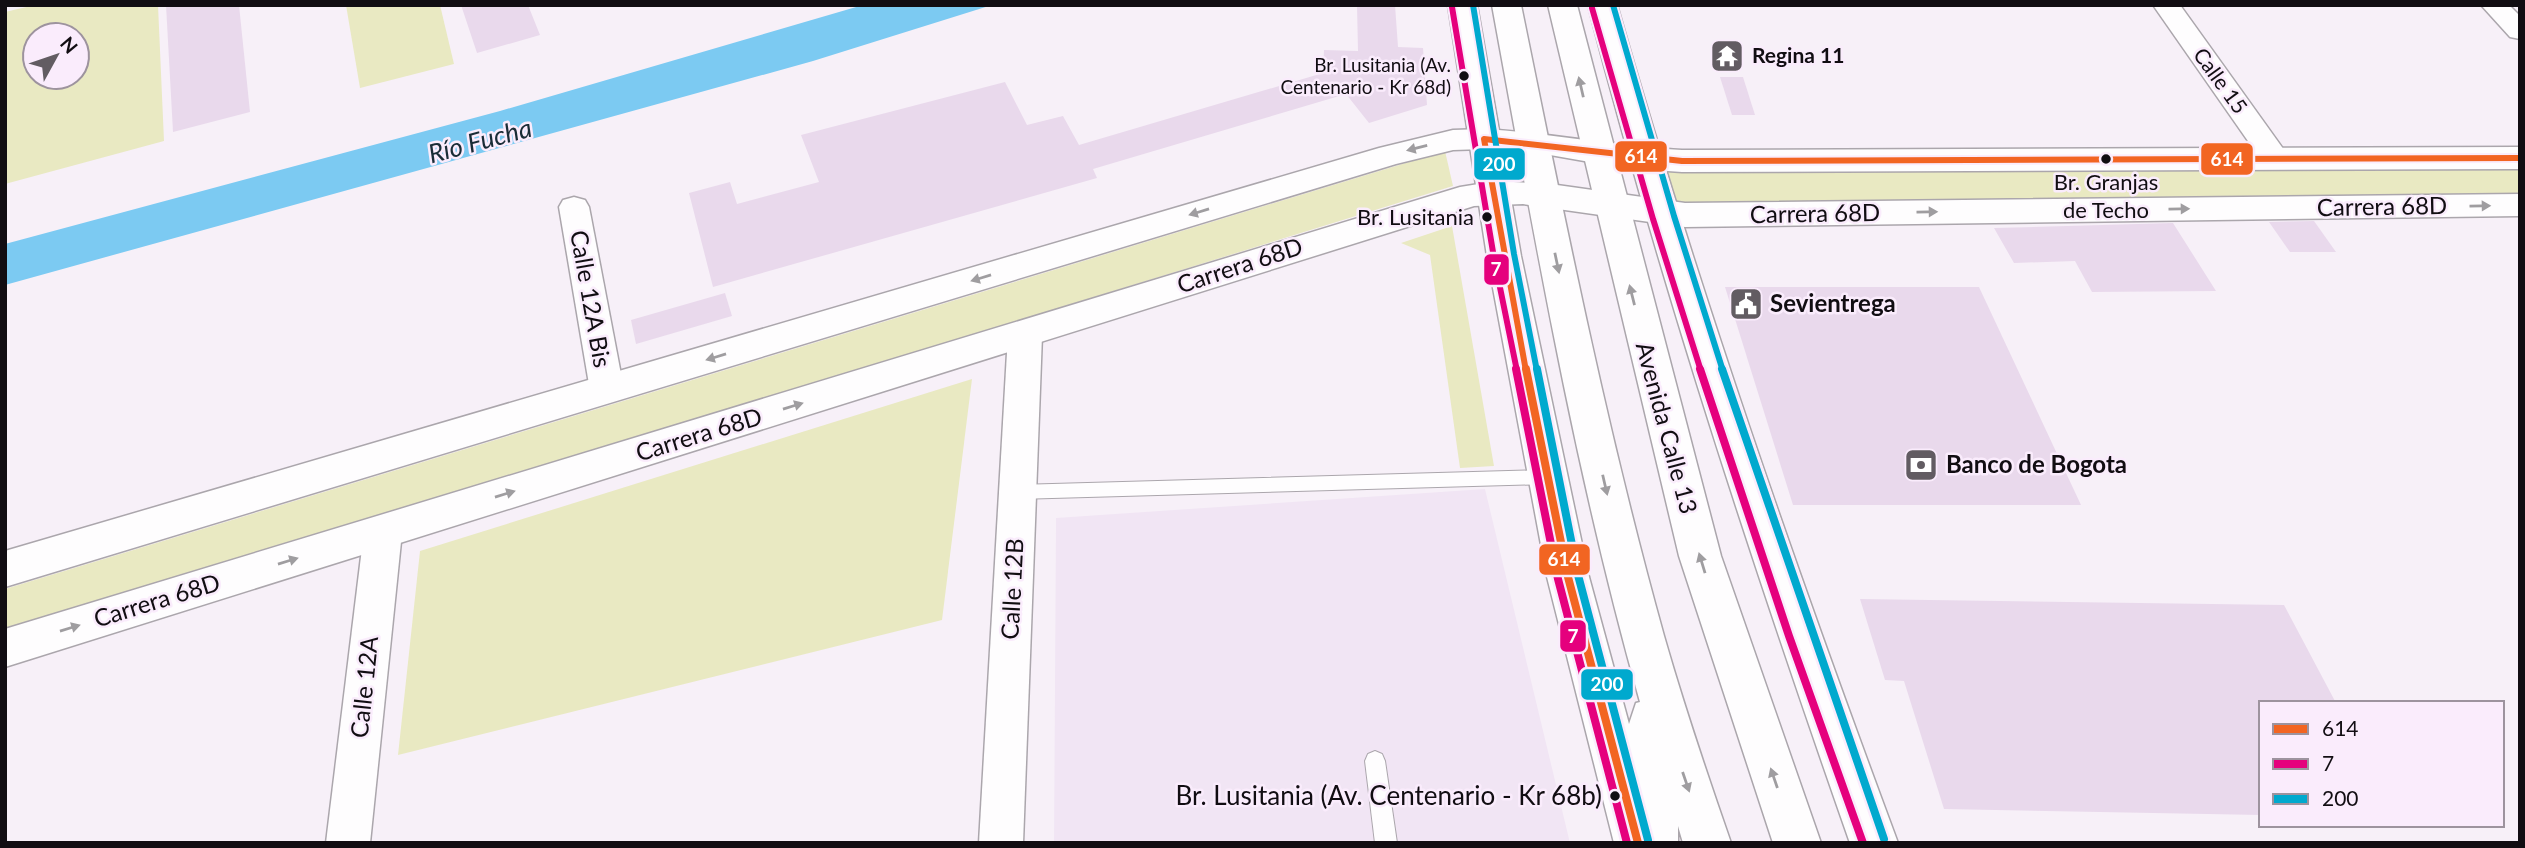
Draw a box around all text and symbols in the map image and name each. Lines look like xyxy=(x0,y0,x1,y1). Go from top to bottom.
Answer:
north arrow xyxy=(21,21,91,91)
text: N xyxy=(56,32,83,58)
temple icon: Regina 11 xyxy=(1708,37,1746,75)
place label: Regina 11 xyxy=(1752,42,1844,67)
street label: Calle 15 xyxy=(2189,42,2253,118)
place label: Br. Lusitania (Av. Centenario - Kr 68d) xyxy=(1280,53,1451,98)
marker: Br. Lusitania (Av. Centenario - Kr 68d) xyxy=(1457,69,1471,83)
one-way arrow xyxy=(1575,76,1586,98)
water label: Río Fucha xyxy=(424,111,535,169)
line badge: 614 xyxy=(1614,140,1668,173)
line badge: 614 xyxy=(2200,142,2254,176)
one-way arrow xyxy=(1406,143,1428,154)
text: 614 xyxy=(1624,144,1658,167)
line badge: 200 xyxy=(1473,147,1526,181)
text: 614 xyxy=(2210,147,2244,170)
text: 200 xyxy=(1482,152,1516,175)
marker: Br. Granjas de Techo xyxy=(2099,152,2113,166)
place label: Br. Granjas de Techo xyxy=(2054,168,2158,223)
street label: Carrera 68D xyxy=(2317,190,2447,221)
street label: Carrera 68D xyxy=(1750,197,1880,228)
one-way arrow xyxy=(2469,200,2491,211)
place label: Br. Lusitania xyxy=(1357,203,1474,230)
one-way arrow xyxy=(2168,203,2190,215)
one-way arrow xyxy=(1916,206,1938,218)
one-way arrow xyxy=(1188,208,1209,218)
marker: Br. Lusitania xyxy=(1480,210,1494,224)
street label: Calle 12A Bis xyxy=(565,228,618,370)
street label: Carrera 68D xyxy=(1173,231,1306,299)
one-way arrow xyxy=(1552,252,1563,274)
line badge: 7 xyxy=(1483,253,1510,286)
text: 7 xyxy=(1490,257,1502,280)
one-way arrow xyxy=(970,273,991,283)
one-way arrow xyxy=(1626,284,1637,306)
public building icon: Sevientrega xyxy=(1727,285,1765,323)
place label: Sevientrega xyxy=(1770,288,1896,317)
street label: Avenida Calle 13 xyxy=(1631,339,1704,517)
one-way arrow xyxy=(705,353,726,363)
one-way arrow xyxy=(783,400,804,411)
street label: Carrera 68D xyxy=(632,401,765,466)
bank icon: Banco de Bogota xyxy=(1902,446,1940,484)
place label: Banco de Bogota xyxy=(1946,449,2127,478)
one-way arrow xyxy=(1600,474,1611,496)
one-way arrow xyxy=(495,489,516,499)
street label: Calle 12B xyxy=(994,537,1029,640)
line badge: 614 xyxy=(1538,543,1591,576)
text: 614 xyxy=(1547,547,1581,570)
one-way arrow xyxy=(1697,552,1707,573)
one-way arrow xyxy=(278,555,299,566)
street label: Carrera 68D xyxy=(90,567,223,632)
line badge: 7 xyxy=(1559,619,1587,653)
one-way arrow xyxy=(60,622,81,633)
text: 7 xyxy=(1567,624,1579,647)
street label: Calle 12A xyxy=(344,634,383,739)
line badge: 200 xyxy=(1580,668,1634,701)
text: 200 xyxy=(1590,672,1624,695)
legend xyxy=(2259,701,2504,827)
text: 614 xyxy=(2322,715,2359,740)
text: 7 xyxy=(2322,750,2334,775)
one-way arrow xyxy=(1768,768,1779,789)
one-way arrow xyxy=(1681,772,1692,793)
place label: Br. Lusitania (Av. Centenario - Kr 68b) xyxy=(1176,779,1602,811)
text: 200 xyxy=(2322,785,2359,810)
marker: Br. Lusitania (Av. Centenario - Kr 68b) xyxy=(1608,789,1622,803)

